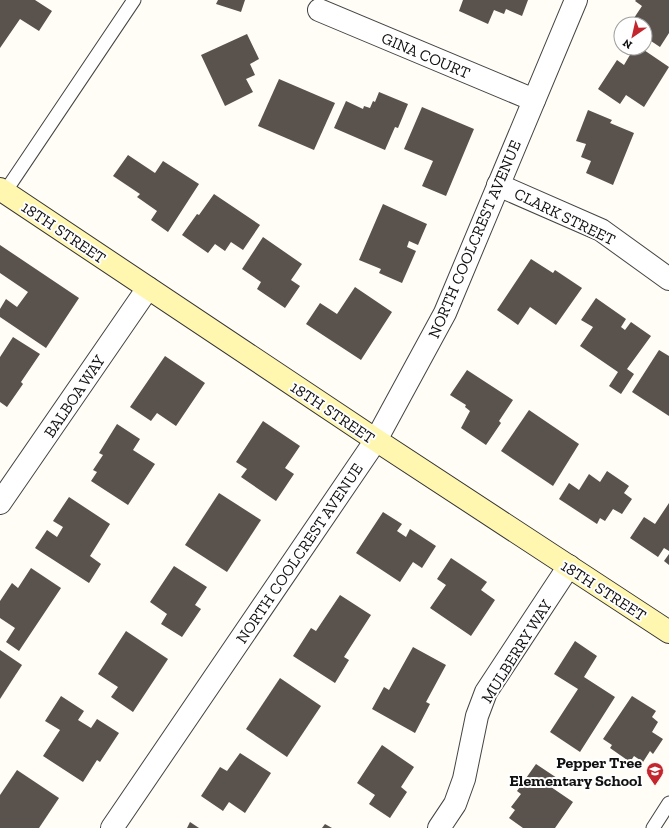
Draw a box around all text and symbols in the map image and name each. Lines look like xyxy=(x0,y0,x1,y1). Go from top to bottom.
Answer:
north arrow xyxy=(613,16,653,56)
street label: GINA COURT xyxy=(379,28,473,83)
text: N xyxy=(620,36,635,52)
street label: NORTH COOLCREST AVENUE xyxy=(424,137,525,341)
street label: CLARK STREET xyxy=(511,184,618,249)
street label: 18TH STREET xyxy=(18,197,109,268)
street label: BALBOA WAY xyxy=(40,351,109,441)
street label: 18TH STREET xyxy=(287,377,378,448)
street label: NORTH COOLCREST AVENUE xyxy=(232,460,367,647)
street label: 18TH STREET xyxy=(558,556,650,625)
street label: MULBERRY WAY xyxy=(477,596,556,706)
place label: Pepper Tree Elementary School xyxy=(509,753,642,790)
school or university icon: Pepper Tree Elementary School xyxy=(645,761,665,786)

